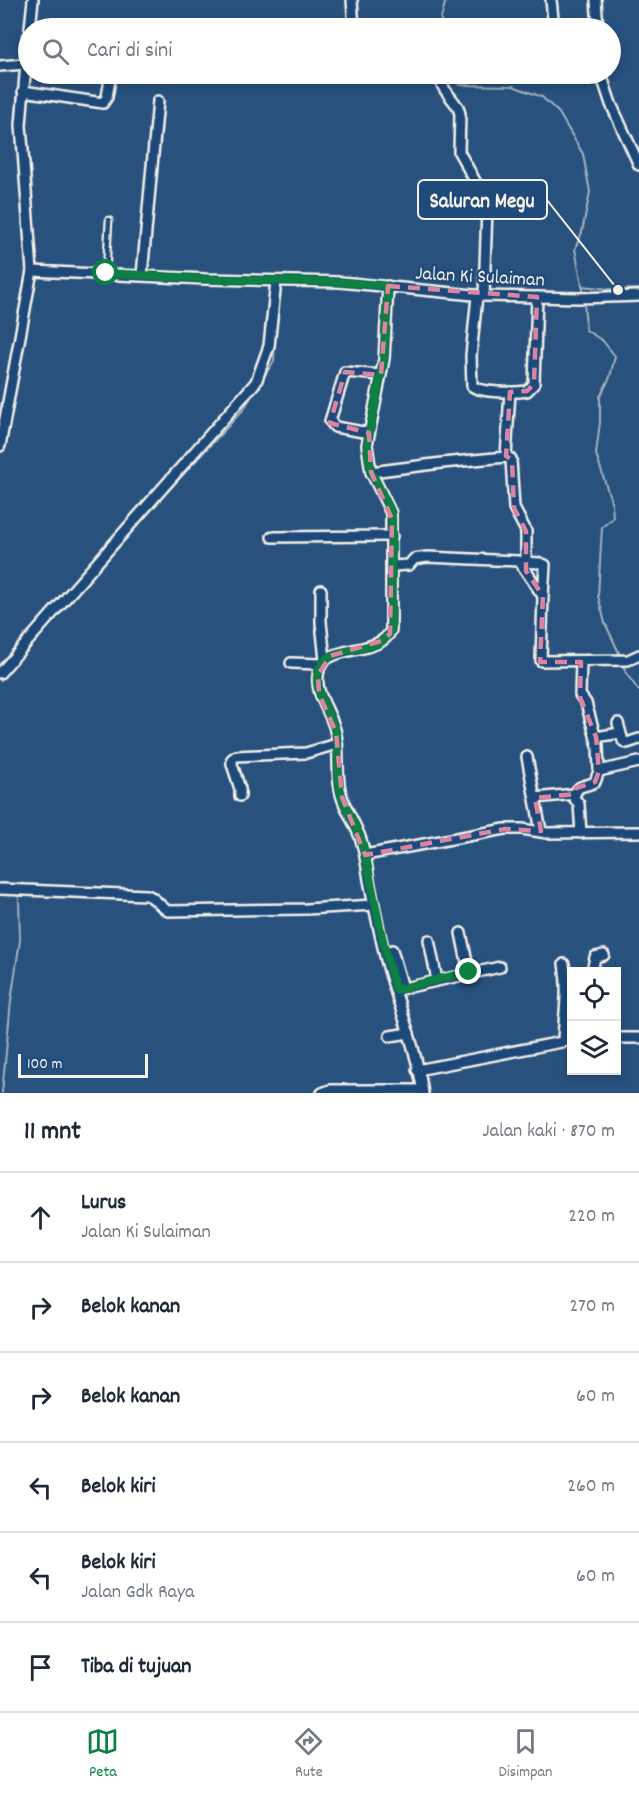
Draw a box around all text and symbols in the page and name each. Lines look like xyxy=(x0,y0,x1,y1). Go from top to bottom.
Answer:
search box xyxy=(18,18,621,84)
icon: search xyxy=(39,35,72,68)
text: Cari di sini xyxy=(87,36,172,67)
callout: Saluran Megu xyxy=(418,180,547,219)
text: Saluran Megu xyxy=(429,188,535,218)
route start xyxy=(92,259,118,285)
street label: Jalan Ki Sulaiman xyxy=(414,261,545,295)
route end xyxy=(455,958,481,984)
map controls xyxy=(567,967,621,1075)
button: locate xyxy=(567,967,621,1021)
button: layers xyxy=(567,1021,621,1075)
scale bar xyxy=(18,1051,148,1078)
text: 100 m xyxy=(27,1053,63,1076)
text: 11 mnt xyxy=(24,1114,81,1151)
text: Jalan kaki · 870 m xyxy=(482,1118,615,1146)
text: Lurus xyxy=(81,1188,126,1219)
icon: ahead xyxy=(24,1201,57,1234)
text: 220 m xyxy=(568,1203,615,1231)
text: Jalan Ki Sulaiman xyxy=(81,1219,211,1247)
icon: right xyxy=(24,1291,57,1324)
text: Belok kanan xyxy=(81,1292,180,1323)
text: 270 m xyxy=(569,1293,615,1321)
icon: right xyxy=(24,1381,57,1414)
text: Belok kanan xyxy=(81,1382,180,1413)
text: 60 m xyxy=(576,1383,615,1411)
icon: left xyxy=(24,1471,57,1504)
text: Belok kiri xyxy=(81,1472,155,1503)
text: 260 m xyxy=(567,1473,615,1501)
text: Belok kiri xyxy=(81,1548,155,1579)
icon: left xyxy=(24,1561,57,1594)
text: 60 m xyxy=(576,1563,615,1591)
text: Jalan Gdk Raya xyxy=(81,1579,194,1607)
icon: arrive xyxy=(24,1651,57,1684)
text: Tiba di tujuan xyxy=(81,1652,191,1683)
tab: Peta xyxy=(86,1725,119,1784)
tab: Rute xyxy=(292,1725,325,1784)
tab: Disimpan xyxy=(498,1725,553,1784)

